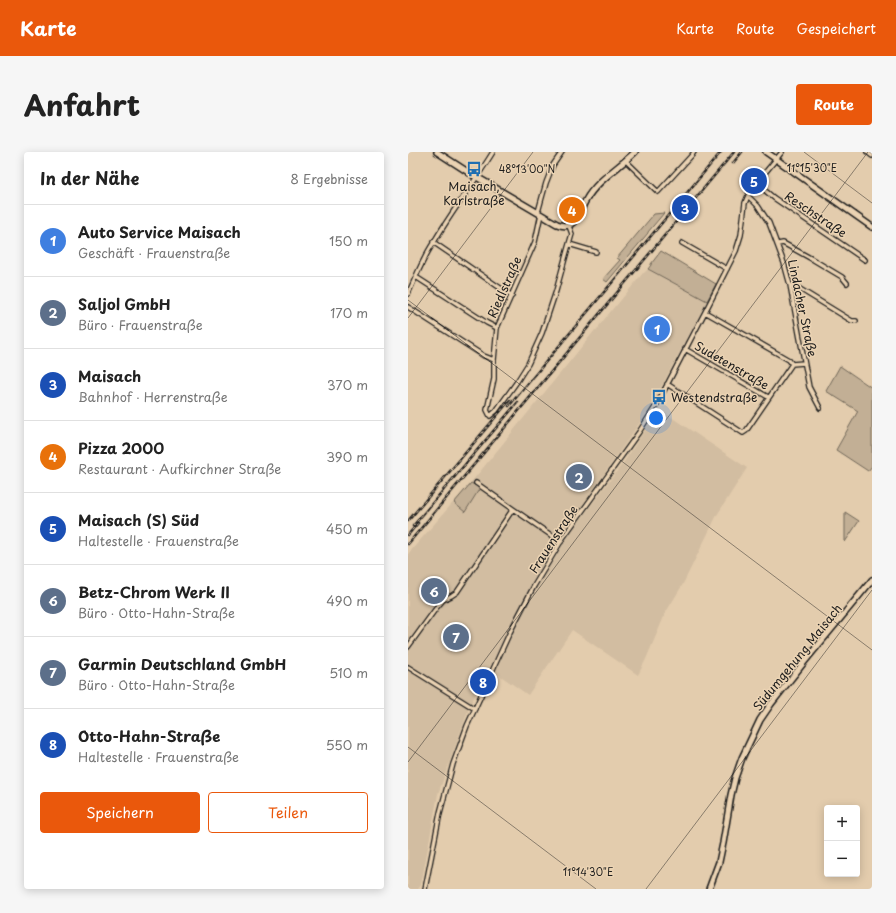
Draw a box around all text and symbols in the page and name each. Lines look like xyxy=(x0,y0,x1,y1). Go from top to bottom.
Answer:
text: Karte xyxy=(20,14,77,42)
text: Karte xyxy=(676,18,714,39)
text: Route xyxy=(736,18,774,39)
text: Gespeichert xyxy=(796,18,876,39)
text: Anfahrt xyxy=(24,83,140,126)
button: Route xyxy=(796,84,872,125)
bus stop icon: Maisach, Karlstraße xyxy=(465,160,483,178)
text: 11°15'30"E xyxy=(787,160,837,175)
text: 48°13'00"N xyxy=(499,161,556,176)
text: In der Nähe xyxy=(40,165,139,191)
pin: 5 xyxy=(741,166,767,196)
text: 8 Ergebnisse xyxy=(290,169,368,188)
place label: Maisach, Karlstraße xyxy=(443,177,505,209)
street label: Reschstraße xyxy=(781,187,851,241)
pin: 3 xyxy=(672,193,698,223)
pin: 4 xyxy=(559,195,585,225)
text: Auto Service Maisach xyxy=(78,220,241,243)
text: 1 xyxy=(50,231,56,250)
text: 150 m xyxy=(329,231,368,250)
text: Geschäft · Frauenstraße xyxy=(78,243,230,262)
street label: Riedlstraße xyxy=(482,253,526,321)
street label: Lindacher Straße xyxy=(784,258,822,358)
text: Saljol GmbH xyxy=(78,292,171,315)
text: 2 xyxy=(48,303,58,322)
text: 170 m xyxy=(330,303,368,322)
pin: 1 xyxy=(644,314,670,344)
text: Büro · Frauenstraße xyxy=(78,315,203,334)
street label: Sudetenstraße xyxy=(691,336,773,394)
text: Maisach xyxy=(78,364,141,387)
text: 3 xyxy=(49,375,57,394)
text: 370 m xyxy=(327,375,368,394)
text: Bahnhof · Herrenstraße xyxy=(78,387,228,406)
bus stop icon: Westendstraße xyxy=(650,388,668,406)
place label: Westendstraße xyxy=(671,388,757,406)
your location xyxy=(646,408,666,428)
text: Pizza 2000 xyxy=(78,436,164,459)
text: 4 xyxy=(49,447,57,466)
text: 390 m xyxy=(326,447,368,466)
text: Restaurant · Aufkirchner Straße xyxy=(78,459,281,478)
pin: 2 xyxy=(566,462,592,492)
street label: Frauenstraße xyxy=(524,501,582,577)
text: Maisach (S) Süd xyxy=(78,508,199,531)
text: 5 xyxy=(49,519,57,538)
text: 450 m xyxy=(326,519,368,538)
text: Haltestelle · Frauenstraße xyxy=(78,531,239,550)
pin: 6 xyxy=(421,576,447,606)
text: Betz-Chrom Werk II xyxy=(78,580,230,603)
text: 6 xyxy=(48,591,58,610)
text: 490 m xyxy=(326,591,368,610)
street label: Südumgehung Maisach xyxy=(748,600,846,714)
text: Büro · Otto-Hahn-Straße xyxy=(78,603,235,622)
pin: 7 xyxy=(443,622,469,652)
text: Garmin Deutschland GmbH xyxy=(78,652,286,675)
text: 7 xyxy=(49,663,57,682)
text: 510 m xyxy=(329,663,368,682)
pin: 8 xyxy=(470,667,496,697)
text: Büro · Otto-Hahn-Straße xyxy=(78,675,235,694)
text: Otto-Hahn-Straße xyxy=(78,724,220,747)
text: 8 xyxy=(49,735,57,754)
text: 550 m xyxy=(326,735,368,754)
text: Haltestelle · Frauenstraße xyxy=(78,747,239,766)
button: Speichern xyxy=(40,792,200,833)
button: Teilen xyxy=(208,792,368,833)
map controls xyxy=(824,805,860,877)
button: + xyxy=(824,805,860,841)
button: − xyxy=(824,841,860,877)
text: 11°14'30"E xyxy=(563,864,613,879)

